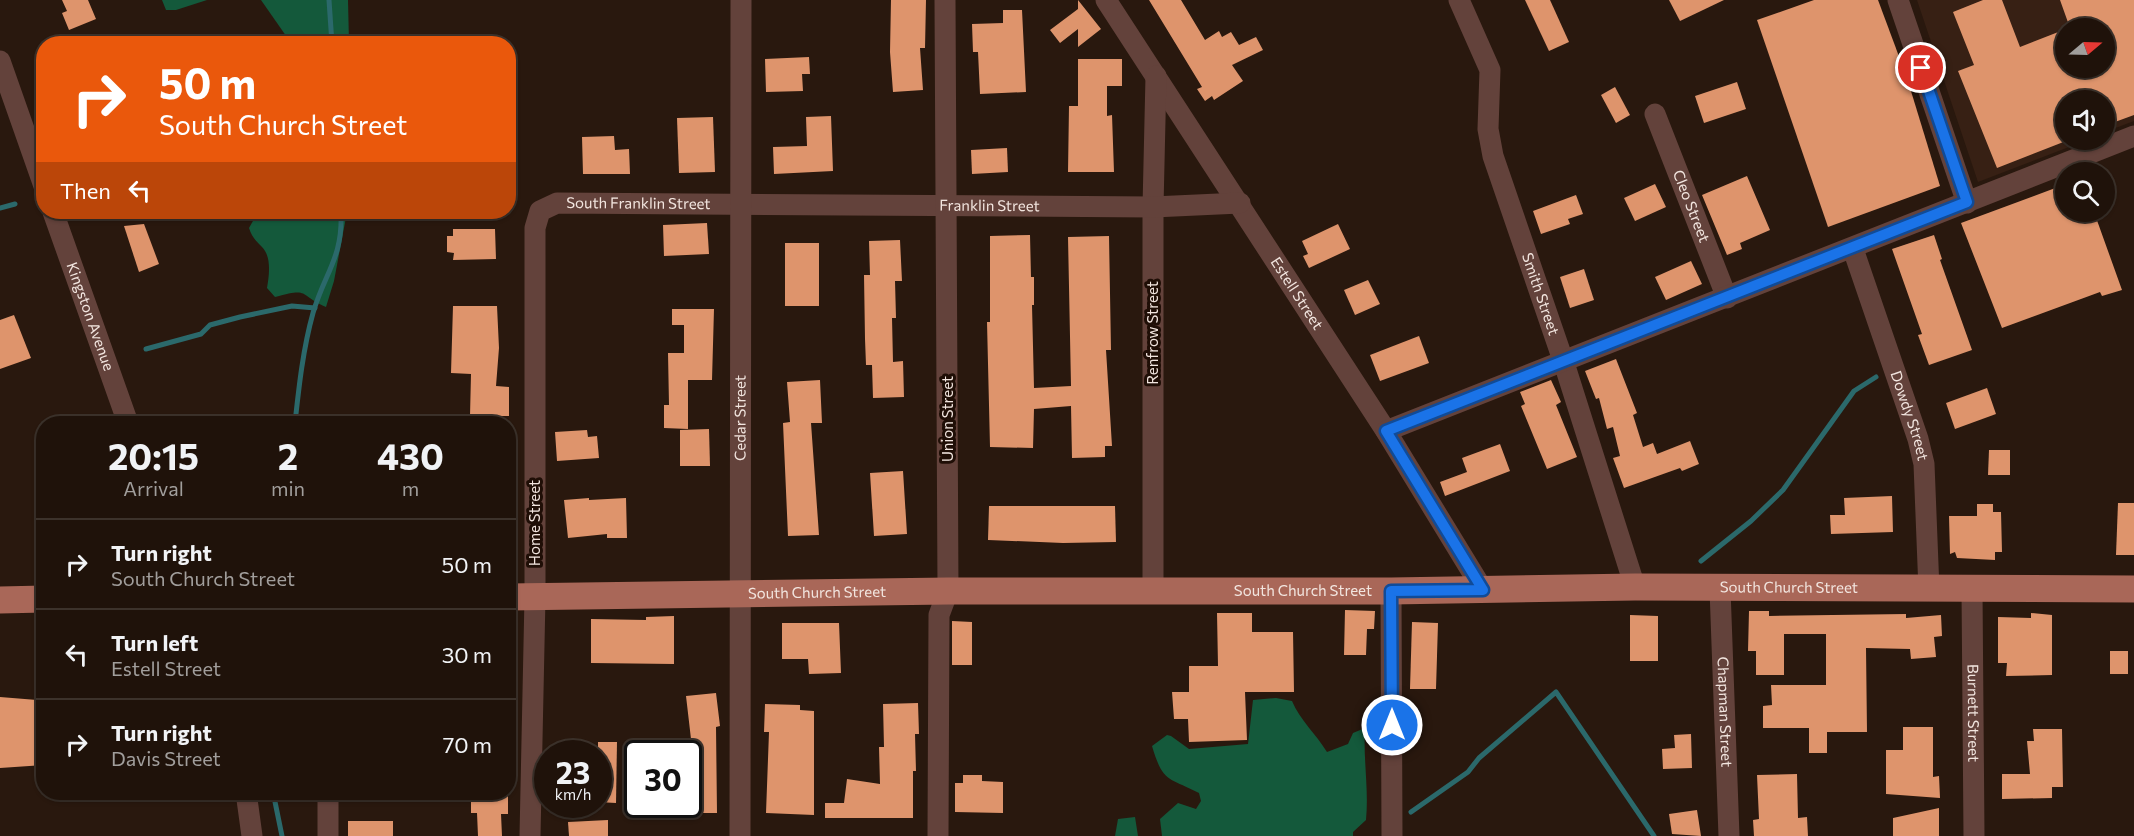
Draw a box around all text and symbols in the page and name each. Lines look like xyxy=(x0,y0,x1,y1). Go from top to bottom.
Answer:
north arrow xyxy=(2055,18,2115,78)
map controls xyxy=(2055,18,2115,222)
pin xyxy=(1895,42,1946,93)
icon: arrive xyxy=(1904,51,1937,84)
text: 50 m xyxy=(159,56,256,108)
icon: right xyxy=(60,60,138,138)
button: sound xyxy=(2055,90,2115,150)
text: South Church Street xyxy=(159,108,407,141)
button: search xyxy=(2055,162,2115,222)
street label: Cleo Street xyxy=(1670,167,1714,245)
icon: left xyxy=(123,174,156,207)
text: Then xyxy=(60,177,111,204)
street label: South Franklin Street xyxy=(566,193,711,212)
street label: Franklin Street xyxy=(939,196,1040,214)
street label: Smith Street xyxy=(1519,250,1564,337)
street label: Estell Street xyxy=(1267,253,1328,332)
street label: Kingston Avenue xyxy=(64,260,119,373)
street label: Renfrow Street xyxy=(1143,281,1161,385)
street label: Dowdy Street xyxy=(1887,368,1933,462)
street label: Cedar Street xyxy=(730,375,749,461)
street label: Union Street xyxy=(938,376,956,462)
text: 20:15 xyxy=(108,433,199,477)
text: 2 xyxy=(278,433,298,477)
text: 430 xyxy=(377,433,444,477)
text: Arrival xyxy=(123,476,184,500)
text: min xyxy=(271,476,305,500)
text: m xyxy=(402,476,419,500)
street label: Home Street xyxy=(525,480,543,566)
text: Turn right xyxy=(111,539,212,566)
icon: right xyxy=(60,548,93,581)
text: 50 m xyxy=(442,551,492,578)
text: South Church Street xyxy=(111,566,295,590)
street label: South Church Street xyxy=(1720,577,1858,596)
street label: South Church Street xyxy=(1234,581,1372,599)
street label: South Church Street xyxy=(748,582,886,602)
text: Turn left xyxy=(111,629,198,656)
icon: left xyxy=(60,638,93,671)
text: 30 m xyxy=(442,641,492,668)
text: Estell Street xyxy=(111,656,221,680)
street label: Chapman Street xyxy=(1714,656,1736,767)
street label: Burnett Street xyxy=(1965,664,1983,762)
position arrow xyxy=(1360,693,1424,757)
text: Turn right xyxy=(111,719,212,746)
icon: right xyxy=(60,728,93,761)
text: 70 m xyxy=(443,731,492,758)
speed limit sign: 30 xyxy=(624,740,702,818)
text: Davis Street xyxy=(111,746,221,770)
text: 23 xyxy=(556,753,590,790)
text: km/h xyxy=(555,785,591,803)

